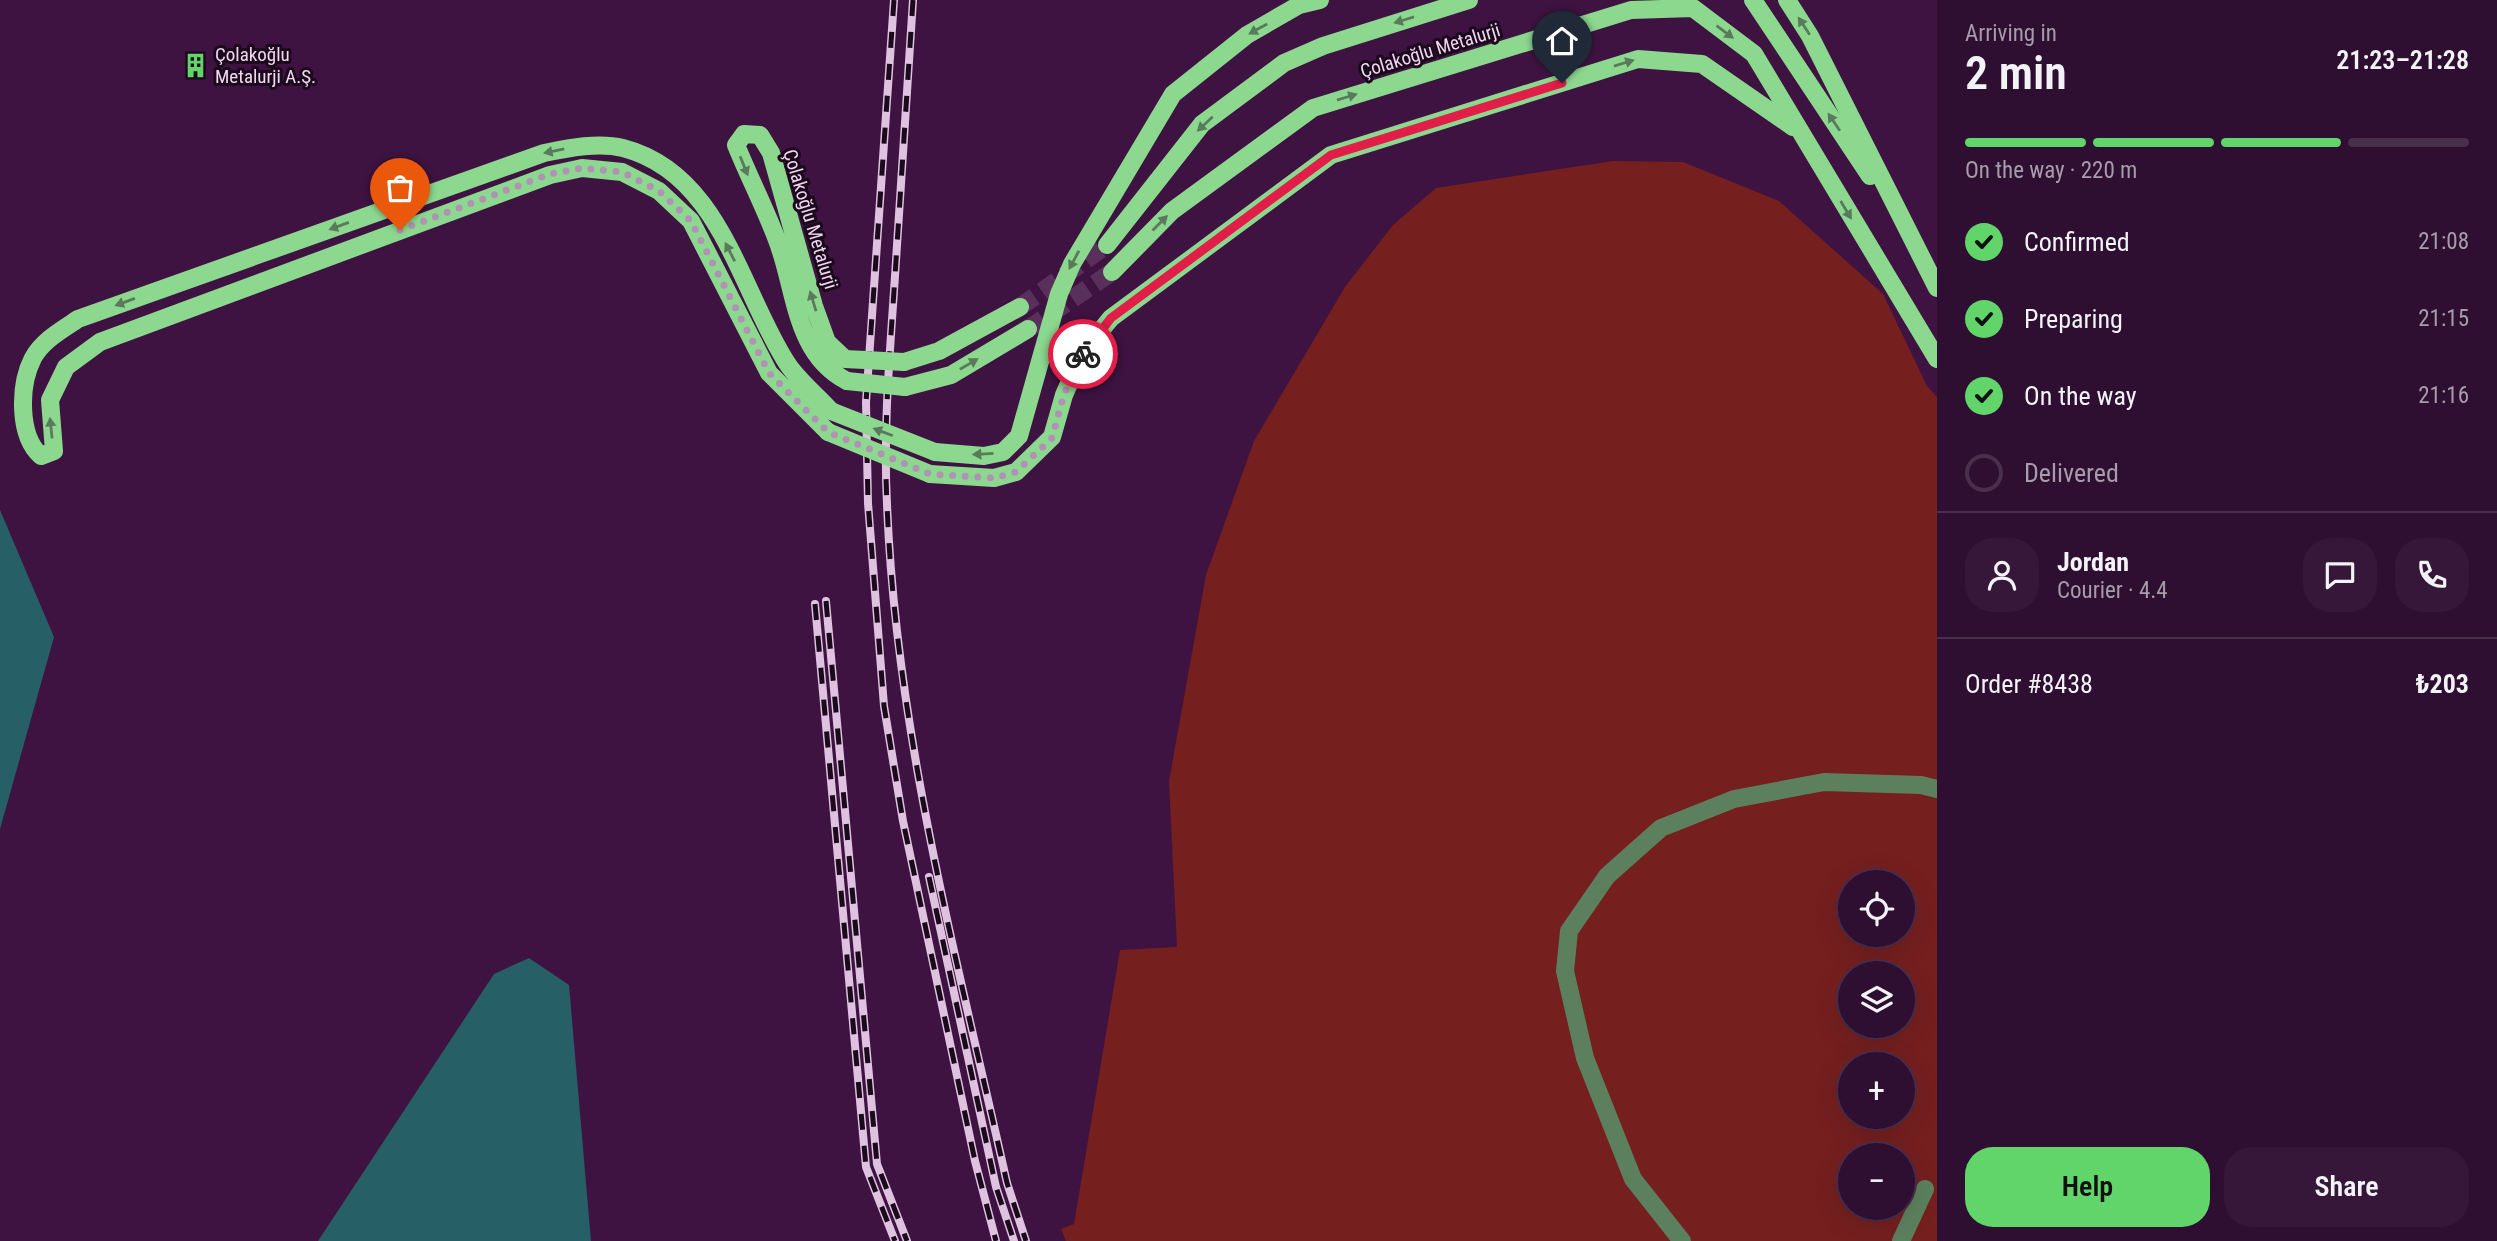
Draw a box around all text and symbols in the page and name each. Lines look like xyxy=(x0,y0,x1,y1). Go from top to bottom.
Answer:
pin xyxy=(1532,11,1592,83)
one-way arrow xyxy=(1393,16,1414,26)
one-way arrow xyxy=(1798,17,1811,36)
street label: Çolakoğlu Metalurji xyxy=(1357,18,1503,83)
text: Arriving in xyxy=(1965,20,2057,47)
icon: home xyxy=(1543,22,1581,60)
one-way arrow xyxy=(1249,23,1268,35)
one-way arrow xyxy=(1716,24,1734,38)
place label: Çolakoğlu Metalurji A.Ş. xyxy=(215,43,316,88)
text: 21:23–21:28 xyxy=(2336,45,2469,75)
text: 2 min xyxy=(1965,46,2067,100)
building icon: Çolakoğlu Metalurji A.Ş. xyxy=(181,51,209,79)
one-way arrow xyxy=(1613,58,1634,68)
one-way arrow xyxy=(1337,92,1358,102)
one-way arrow xyxy=(1828,112,1841,132)
one-way arrow xyxy=(1196,116,1214,132)
one-way arrow xyxy=(543,145,565,156)
street label: Çolakoğlu Metalurji xyxy=(778,146,843,292)
one-way arrow xyxy=(739,156,750,177)
text: On the way · 220 m xyxy=(1965,157,2137,184)
pin xyxy=(370,158,430,230)
icon: bag xyxy=(381,169,419,207)
one-way arrow xyxy=(1840,200,1853,219)
one-way arrow xyxy=(1151,216,1168,232)
one-way arrow xyxy=(328,221,349,232)
icon: check xyxy=(1965,223,2003,261)
text: Confirmed xyxy=(2024,227,2130,257)
text: 21:08 xyxy=(2418,228,2469,255)
one-way arrow xyxy=(725,242,736,262)
one-way arrow xyxy=(1069,251,1081,271)
one-way arrow xyxy=(808,290,818,311)
one-way arrow xyxy=(114,297,135,308)
icon: check xyxy=(1965,300,2003,338)
text: Preparing xyxy=(2024,304,2123,334)
text: 21:15 xyxy=(2418,305,2469,332)
courier xyxy=(1048,319,1118,389)
icon: bike xyxy=(1064,335,1102,373)
one-way arrow xyxy=(959,358,979,370)
icon: check xyxy=(1965,377,2003,415)
text: On the way xyxy=(2024,381,2137,411)
text: 21:16 xyxy=(2418,382,2469,409)
one-way arrow xyxy=(45,417,56,439)
one-way arrow xyxy=(872,426,893,437)
one-way arrow xyxy=(972,449,994,460)
text: Delivered xyxy=(2024,458,2119,488)
button: person xyxy=(1965,538,2039,612)
button: chat xyxy=(2303,538,2377,612)
button: phone xyxy=(2395,538,2469,612)
text: Jordan xyxy=(2057,547,2129,577)
text: Courier · 4.4 xyxy=(2057,577,2168,604)
text: Order #8438 xyxy=(1965,669,2093,699)
text: ₺203 xyxy=(2416,669,2469,699)
map controls xyxy=(1838,870,1915,1220)
button: locate xyxy=(1838,870,1915,947)
button: layers xyxy=(1838,961,1915,1038)
button: + xyxy=(1838,1052,1915,1129)
button: − xyxy=(1838,1143,1915,1220)
button: Help xyxy=(1965,1147,2210,1227)
button: Share xyxy=(2224,1147,2469,1227)

